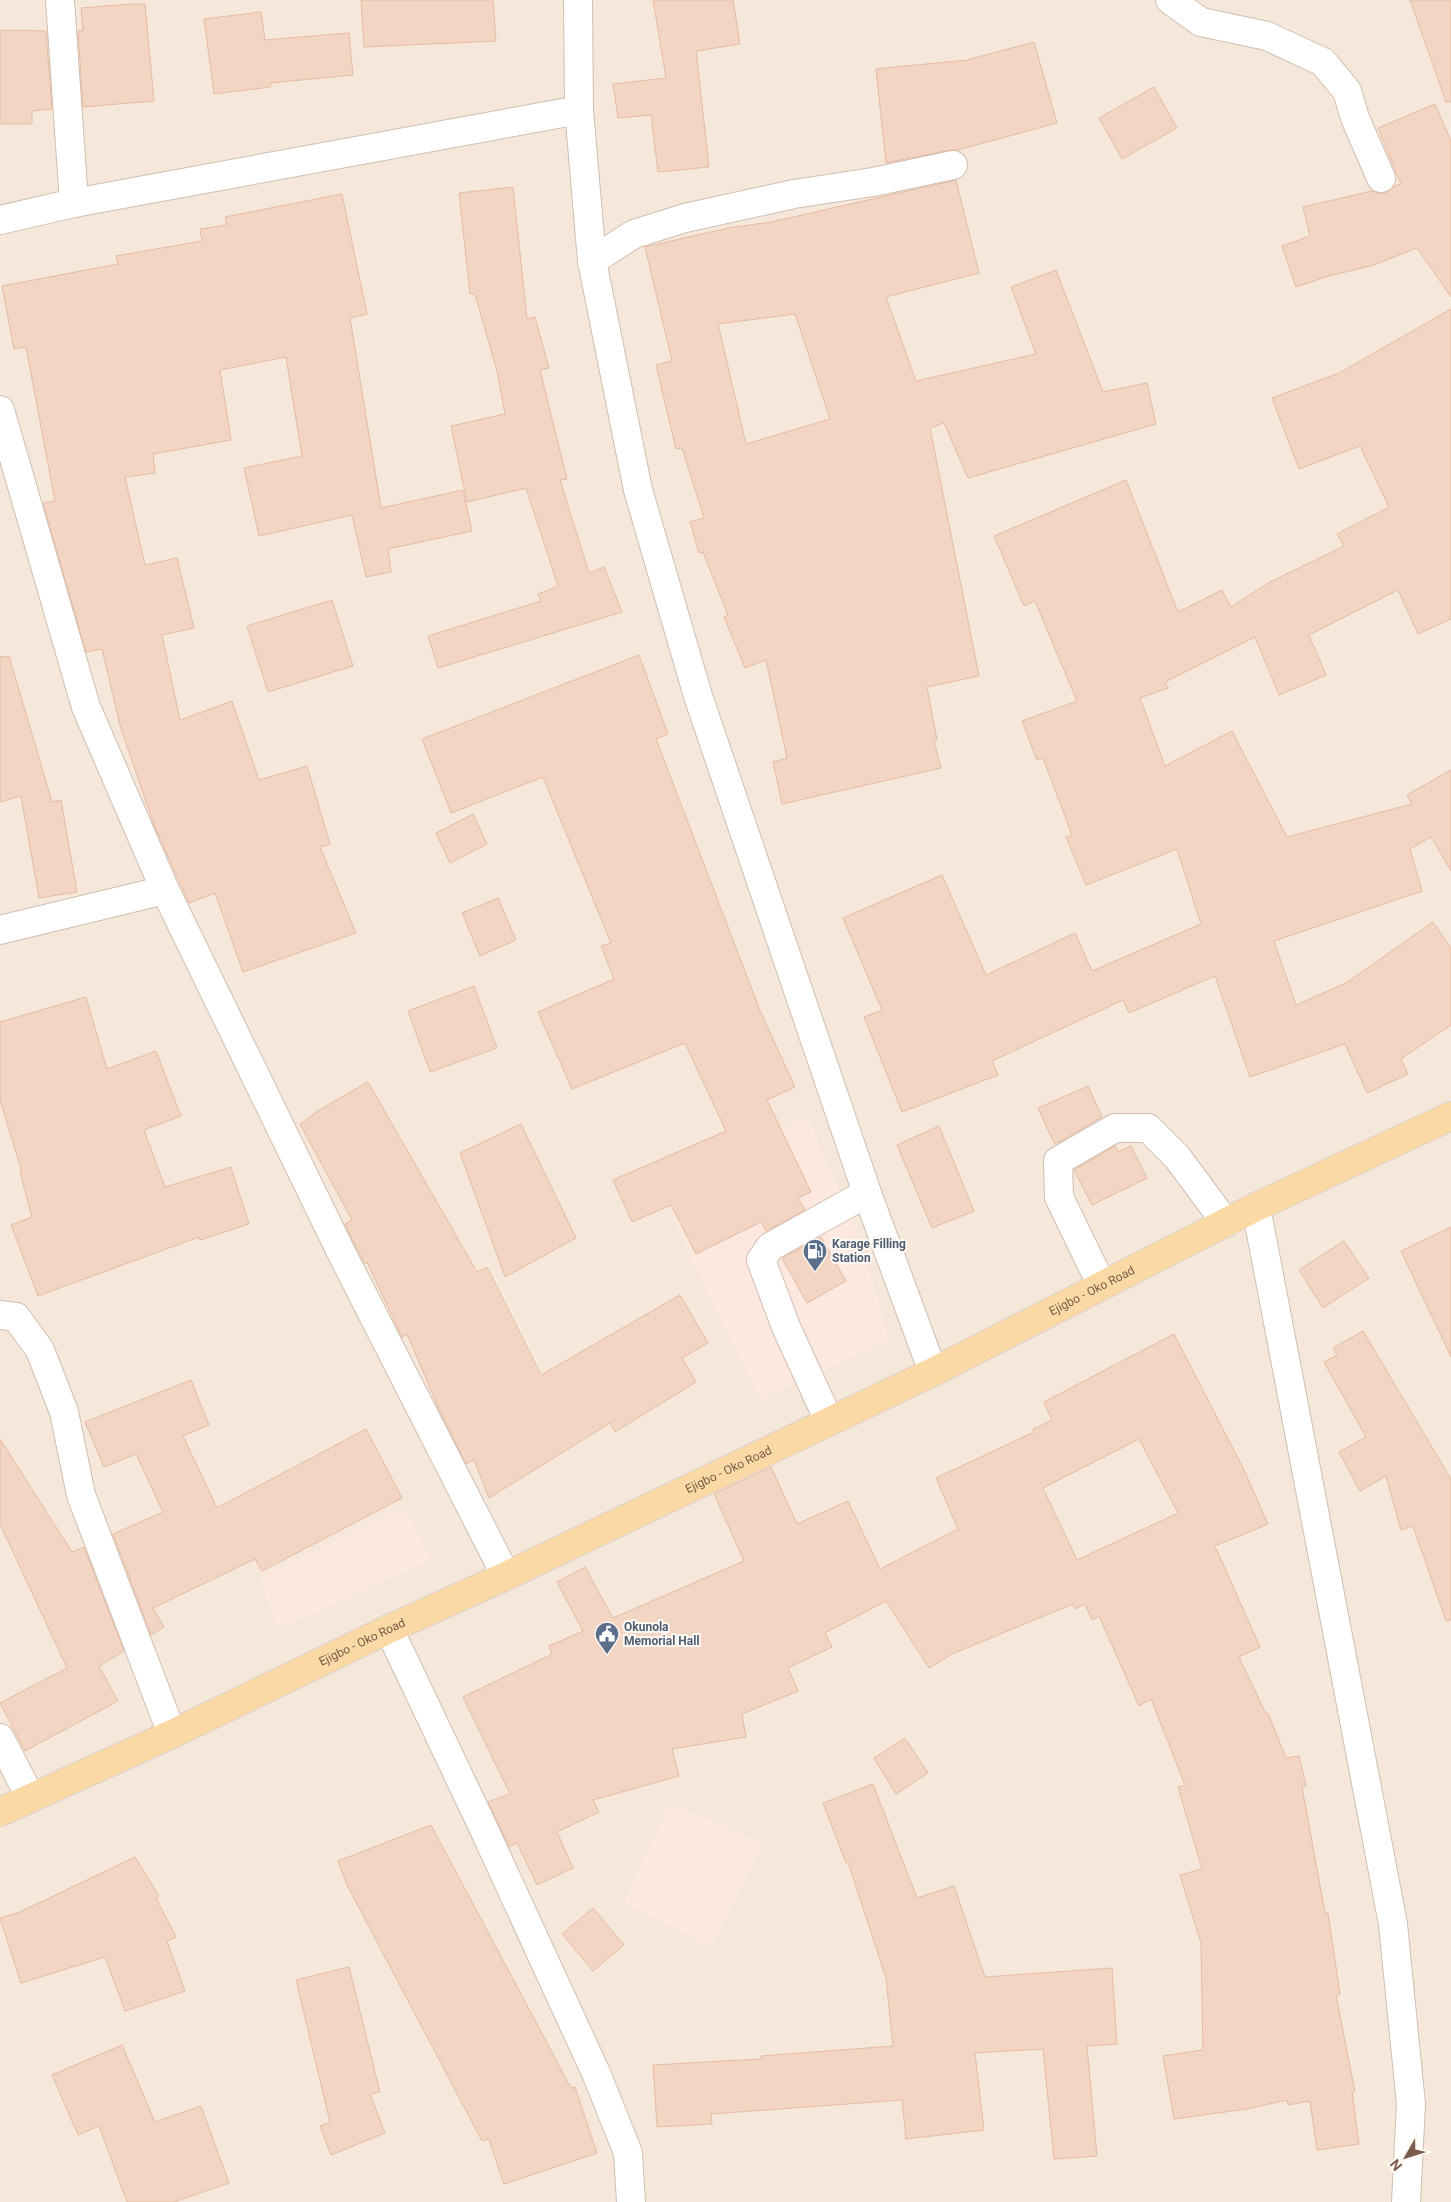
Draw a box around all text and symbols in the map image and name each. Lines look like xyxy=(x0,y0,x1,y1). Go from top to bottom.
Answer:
place label: Karage Filling Station xyxy=(832,1237,906,1265)
fuel station icon: Karage Filling Station xyxy=(802,1238,828,1272)
street label: Ejigbo - Oko Road xyxy=(1047,1263,1137,1318)
street label: Ejigbo - Oko Road xyxy=(683,1443,774,1496)
street label: Ejigbo - Oko Road xyxy=(317,1616,407,1669)
place label: Okunola Memorial Hall xyxy=(624,1620,700,1648)
public building icon: Okunola Memorial Hall xyxy=(594,1621,620,1655)
north arrow xyxy=(1381,2132,1431,2182)
text: N xyxy=(1387,2156,1405,2174)

